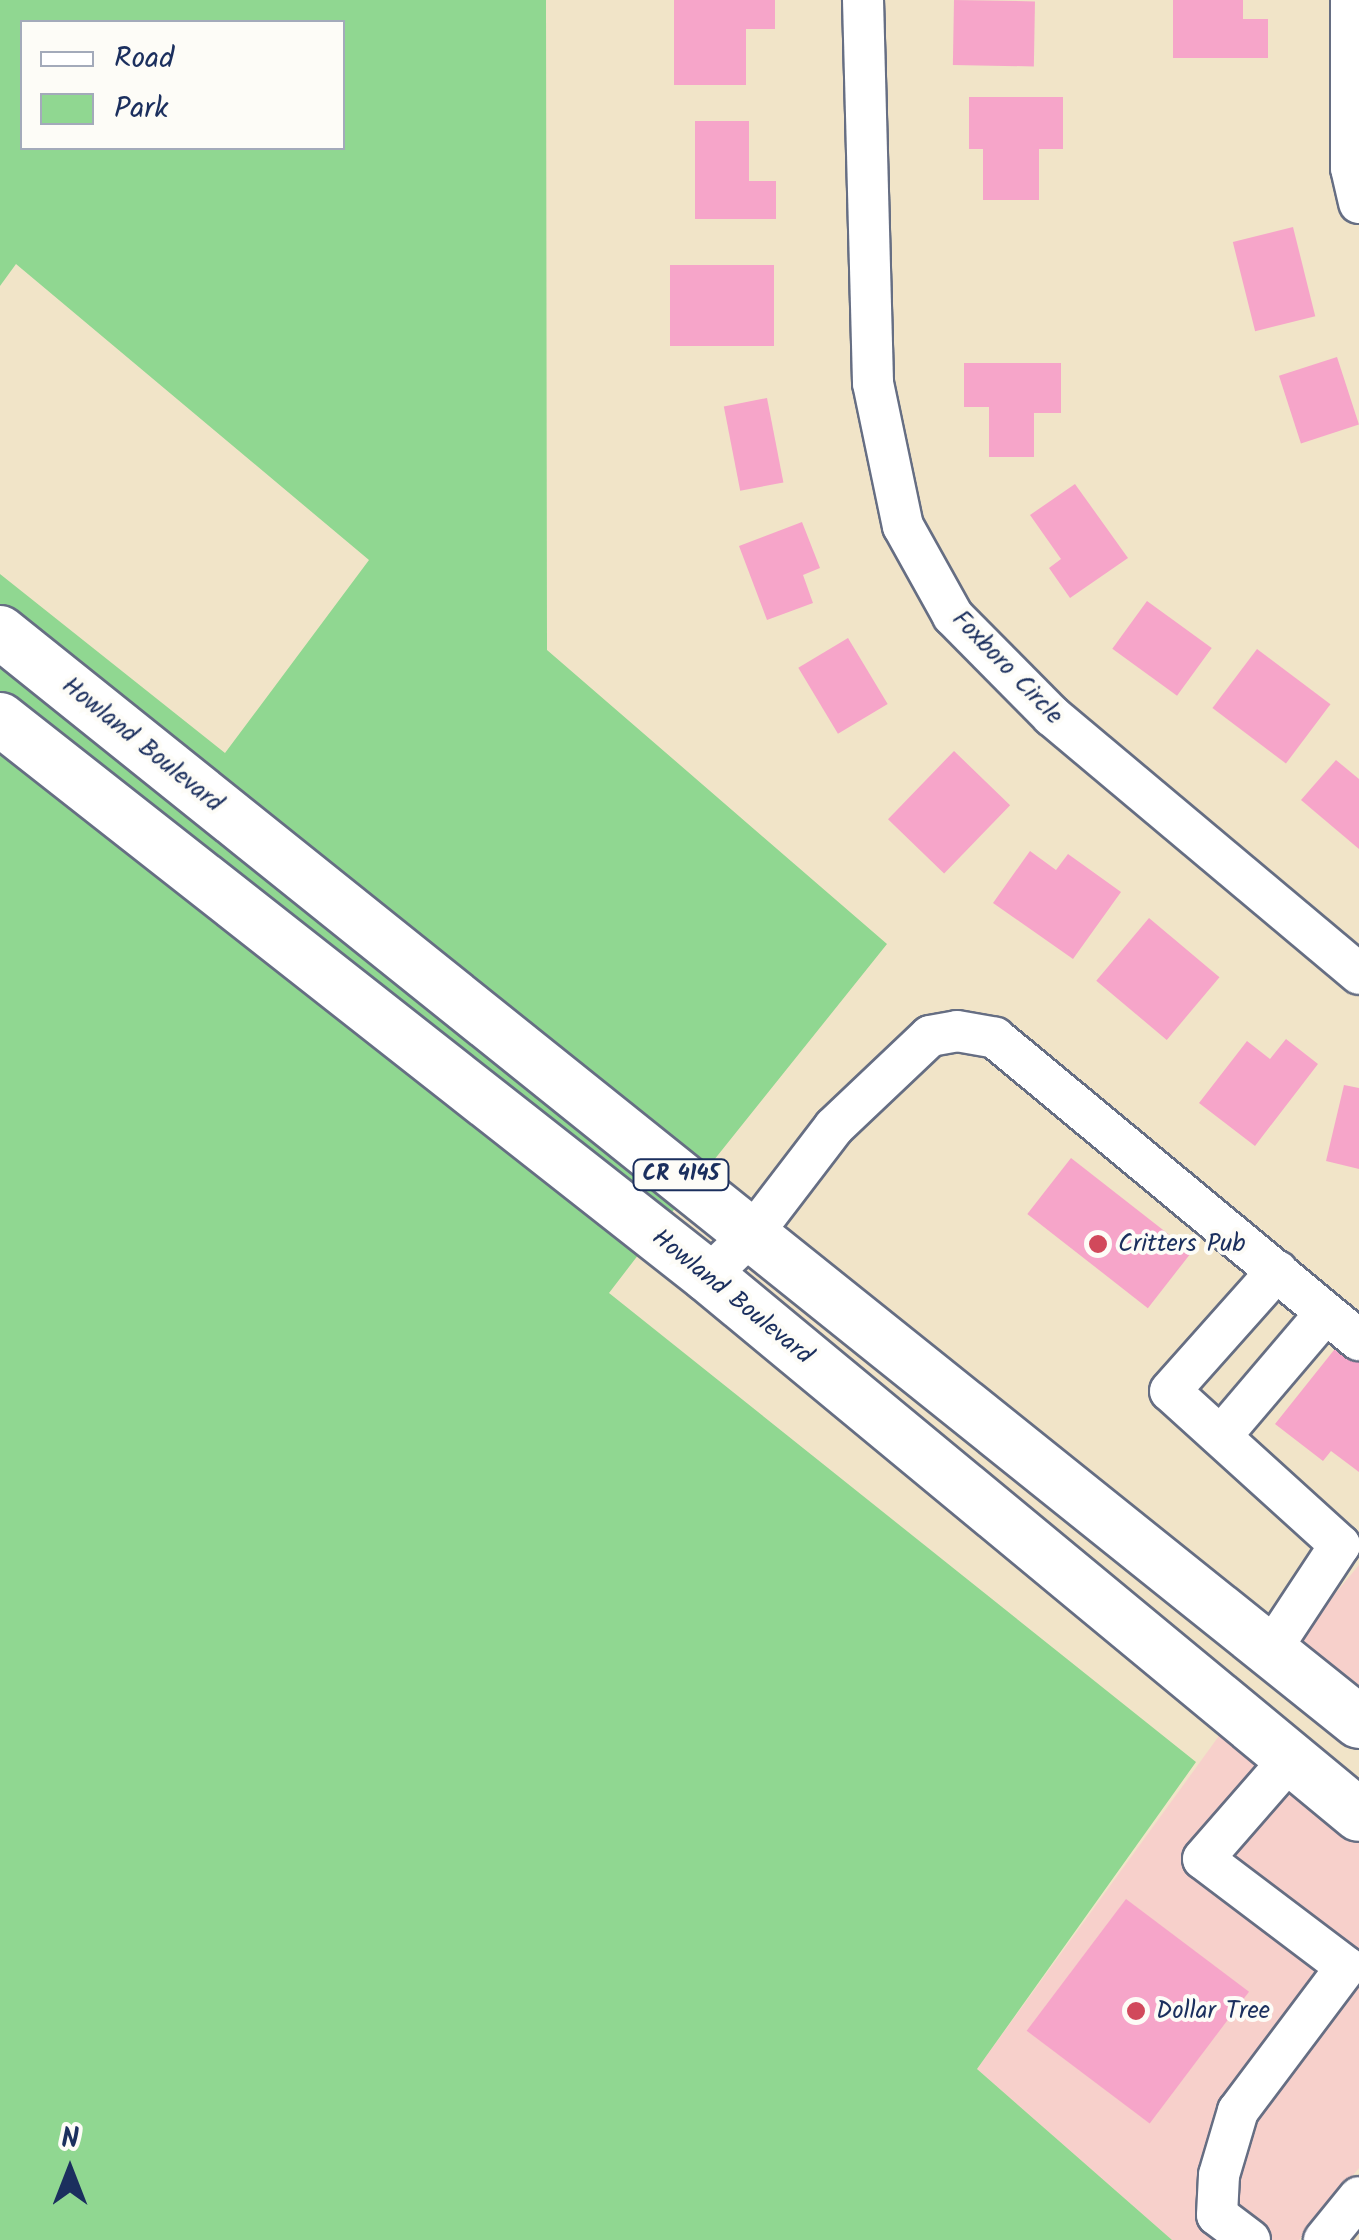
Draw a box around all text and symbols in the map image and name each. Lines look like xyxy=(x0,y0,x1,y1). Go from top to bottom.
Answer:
legend xyxy=(20,20,345,150)
text: Road xyxy=(114,35,174,83)
text: Park xyxy=(114,85,168,133)
street label: Foxboro Circle xyxy=(945,605,1069,731)
street label: Howland Boulevard xyxy=(56,671,228,819)
road number: CR 4145 xyxy=(631,1158,731,1192)
street label: Howland Boulevard xyxy=(646,1223,818,1371)
place label: Critters Pub xyxy=(1118,1229,1245,1259)
marker: Critters Pub xyxy=(1087,1233,1109,1255)
place label: Dollar Tree xyxy=(1156,1996,1270,2026)
marker: Dollar Tree xyxy=(1125,2000,1147,2022)
text: N xyxy=(61,2117,79,2162)
north arrow xyxy=(20,2120,120,2220)

